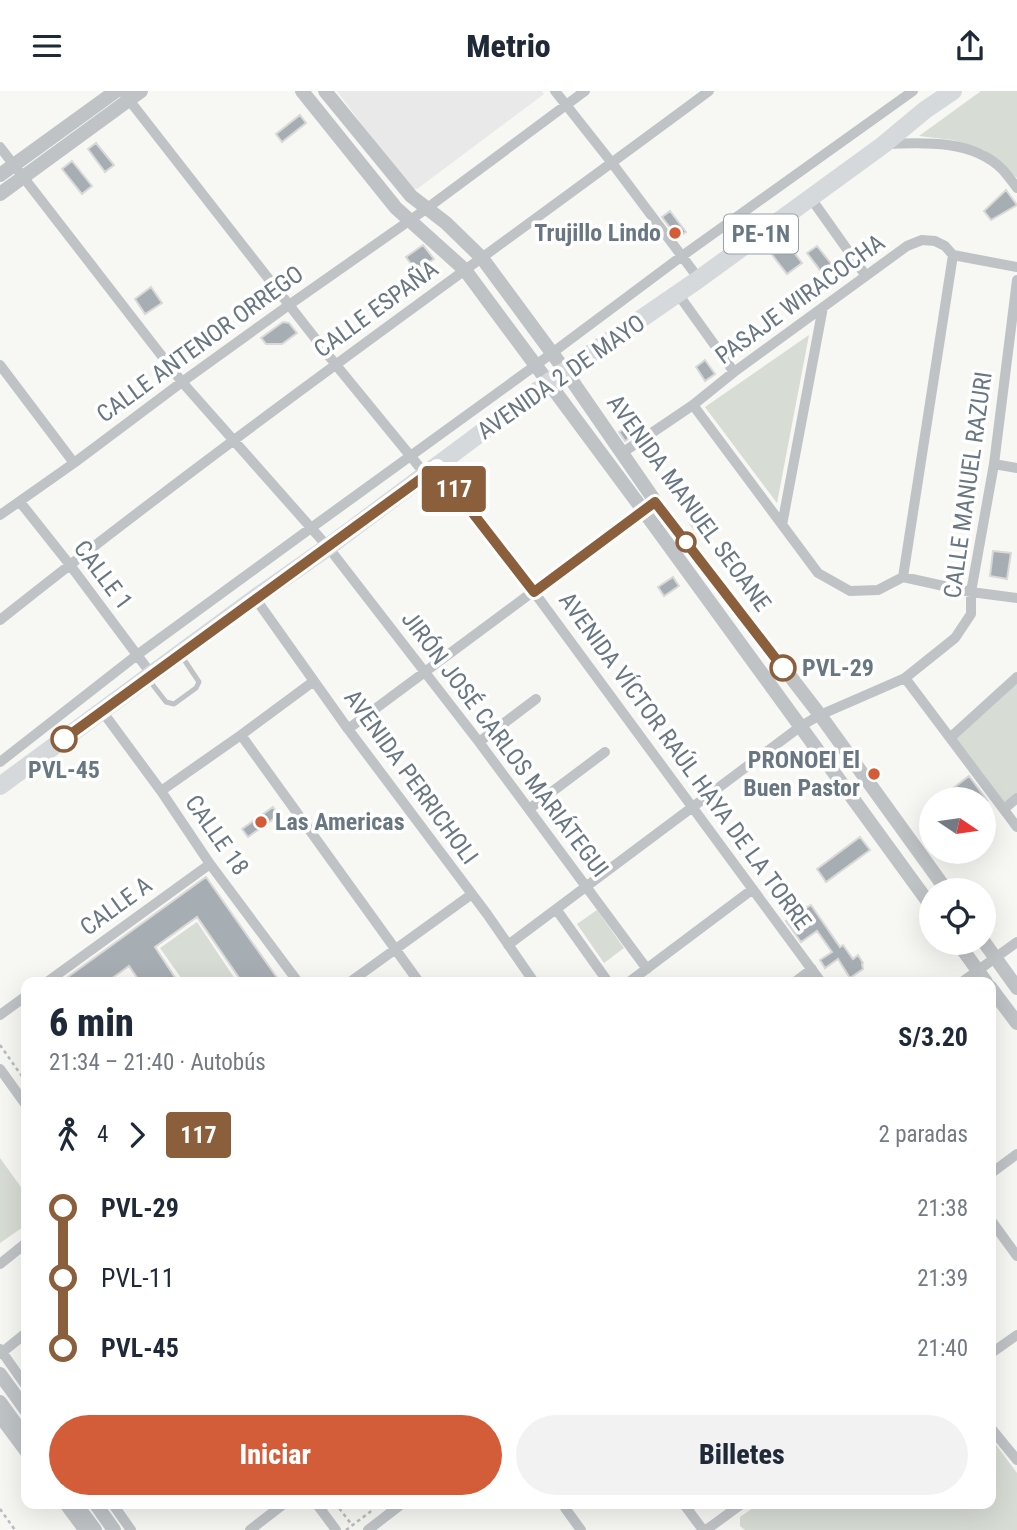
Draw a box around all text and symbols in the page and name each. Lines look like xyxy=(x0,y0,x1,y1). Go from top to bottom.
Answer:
icon: menu xyxy=(28,27,66,65)
text: Metrio xyxy=(466,27,551,65)
icon: share xyxy=(951,27,989,65)
road number: PE-1N xyxy=(724,215,798,253)
place label: Trujillo Lindo xyxy=(534,219,661,247)
marker: Trujillo Lindo xyxy=(667,225,683,241)
street label: PASAJE WIRACOCHA xyxy=(710,228,890,370)
street label: CALLE ESPAÑA xyxy=(308,255,444,363)
street label: CALLE ANTENOR ORREGO xyxy=(91,260,309,428)
street label: AVENIDA 2 DE MAYO xyxy=(472,309,650,445)
street label: CALLE MANUEL RAZURI xyxy=(938,370,998,600)
street label: AVENIDA MANUEL SEOANE xyxy=(601,389,777,617)
line badge: 117 xyxy=(414,466,494,512)
text: 117 xyxy=(436,475,472,503)
unlabelled marker xyxy=(676,532,696,552)
street label: CALLE 1 xyxy=(68,535,138,615)
street label: AVENIDA VÍCTOR RAÚL HAYA DE LA TORRE xyxy=(553,587,817,935)
street label: JIRÓN JOSÉ CARLOS MARIÁTEGUI xyxy=(396,605,614,883)
place label: PVL-29 xyxy=(802,654,874,682)
marker: PVL-29 xyxy=(770,655,796,681)
street label: AVENIDA PERRICHOLI xyxy=(338,684,484,870)
marker: PVL-45 xyxy=(51,726,77,752)
place label: PRONOEI El Buen Pastor xyxy=(743,746,860,802)
place label: PVL-45 xyxy=(28,756,100,784)
marker: PRONOEI El Buen Pastor xyxy=(866,766,882,782)
north arrow xyxy=(919,787,996,865)
map controls xyxy=(919,787,996,955)
street label: CALLE 18 xyxy=(179,790,255,880)
place label: Las Americas xyxy=(275,808,405,836)
marker: Las Americas xyxy=(253,814,269,830)
street label: CALLE A xyxy=(75,871,157,941)
button: locate xyxy=(919,878,996,955)
text: 6 min xyxy=(49,1001,134,1045)
text: S/3.20 xyxy=(898,1022,968,1052)
text: 21:34 – 21:40 · Autobús xyxy=(49,1049,266,1076)
icon: walk xyxy=(49,1116,87,1154)
icon: forward xyxy=(118,1116,156,1154)
text: 4 xyxy=(97,1121,108,1148)
text: 117 xyxy=(180,1121,217,1149)
text: 2 paradas xyxy=(879,1121,968,1148)
text: PVL-29 xyxy=(101,1193,179,1223)
text: 21:38 xyxy=(917,1195,968,1222)
text: PVL-11 xyxy=(101,1263,174,1293)
text: 21:39 xyxy=(917,1265,968,1292)
text: PVL-45 xyxy=(101,1333,179,1363)
text: 21:40 xyxy=(917,1335,968,1362)
button: Iniciar xyxy=(49,1415,502,1495)
button: Billetes xyxy=(516,1415,968,1495)

